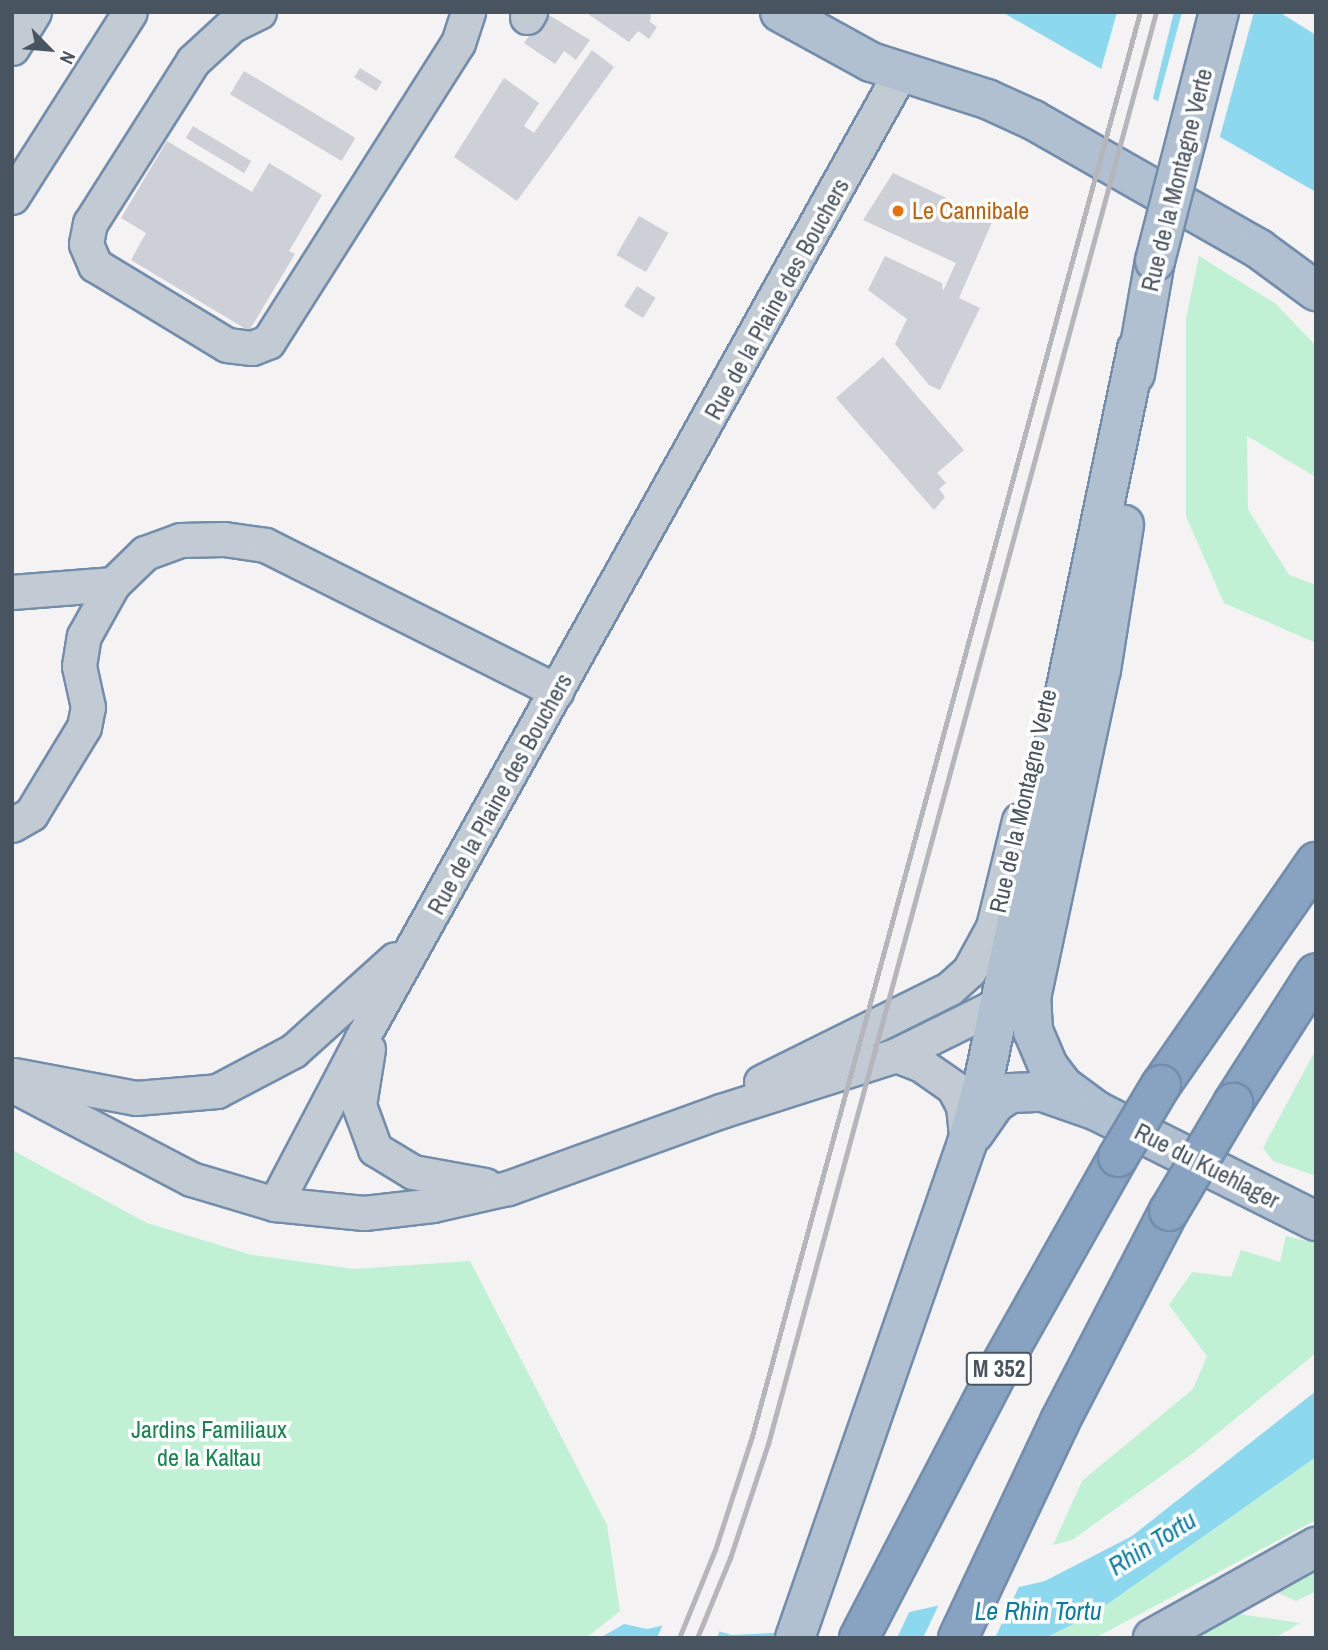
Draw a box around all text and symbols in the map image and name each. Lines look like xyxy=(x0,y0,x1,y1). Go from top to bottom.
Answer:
north arrow xyxy=(14,14,84,84)
text: N xyxy=(54,47,82,68)
street label: Rue de la Montagne Verte xyxy=(1135,66,1219,294)
street label: Rue de la Plaine des Bouchers xyxy=(699,173,855,425)
place label: Le Cannibale xyxy=(912,197,1029,225)
marker: Le Cannibale xyxy=(890,203,906,219)
street label: Rue de la Plaine des Bouchers xyxy=(422,668,578,920)
street label: Rue de la Montagne Verte xyxy=(983,686,1063,916)
street label: Rue du Kuehlager xyxy=(1130,1117,1284,1215)
road number: M 352 xyxy=(966,1350,1032,1388)
park label: Jardins Familiaux de la Kaltau xyxy=(131,1416,287,1472)
water label: Rhin Tortu xyxy=(1102,1504,1202,1582)
water label: Le Rhin Tortu xyxy=(974,1595,1102,1627)

